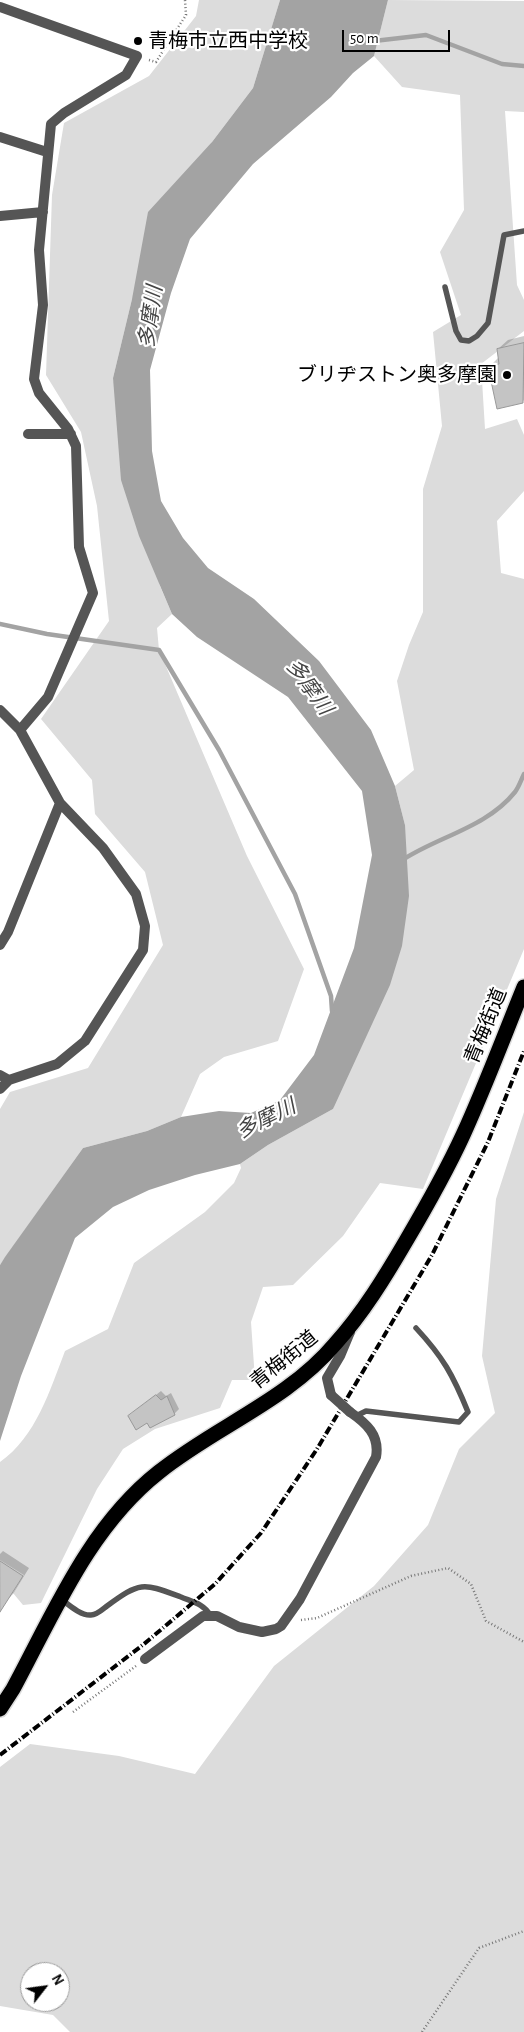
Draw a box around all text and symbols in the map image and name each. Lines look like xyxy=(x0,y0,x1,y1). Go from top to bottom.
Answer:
scale bar xyxy=(344,20,452,52)
place label: 青梅市立西中学校 xyxy=(148,29,308,53)
text: 50 m xyxy=(350,31,379,46)
marker: 青梅市立西中学校 xyxy=(132,35,144,47)
water label: 多摩川 xyxy=(134,284,168,350)
place label: ブリヂストン奥多摩園 xyxy=(297,363,497,387)
marker: ブリヂストン奥多摩園 xyxy=(501,369,513,381)
water label: 多摩川 xyxy=(280,654,338,720)
street label: 青梅街道 xyxy=(460,984,512,1068)
water label: 多摩川 xyxy=(232,1094,300,1144)
street label: 青梅街道 xyxy=(245,1326,323,1394)
north arrow xyxy=(20,1962,70,2012)
text: N xyxy=(49,1972,66,1988)

